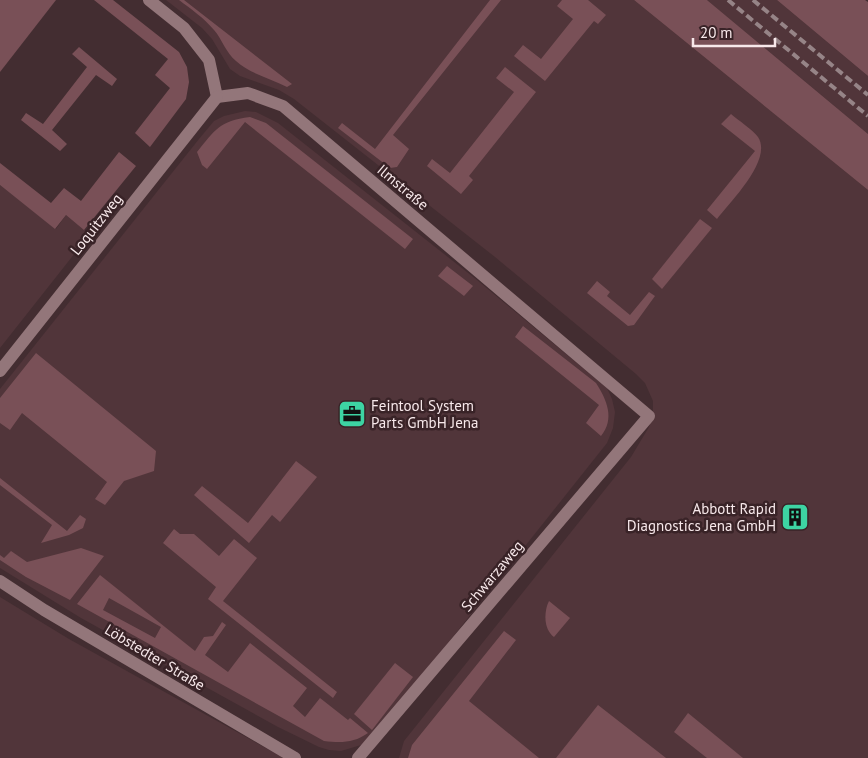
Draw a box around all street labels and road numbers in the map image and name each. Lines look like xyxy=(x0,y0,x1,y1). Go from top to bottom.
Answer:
street label: Ilmstraße xyxy=(373,160,433,214)
street label: Loquitzweg xyxy=(66,189,126,259)
street label: Schwarzaweg xyxy=(457,537,527,615)
street label: Löbstedter Straße xyxy=(101,620,209,694)

